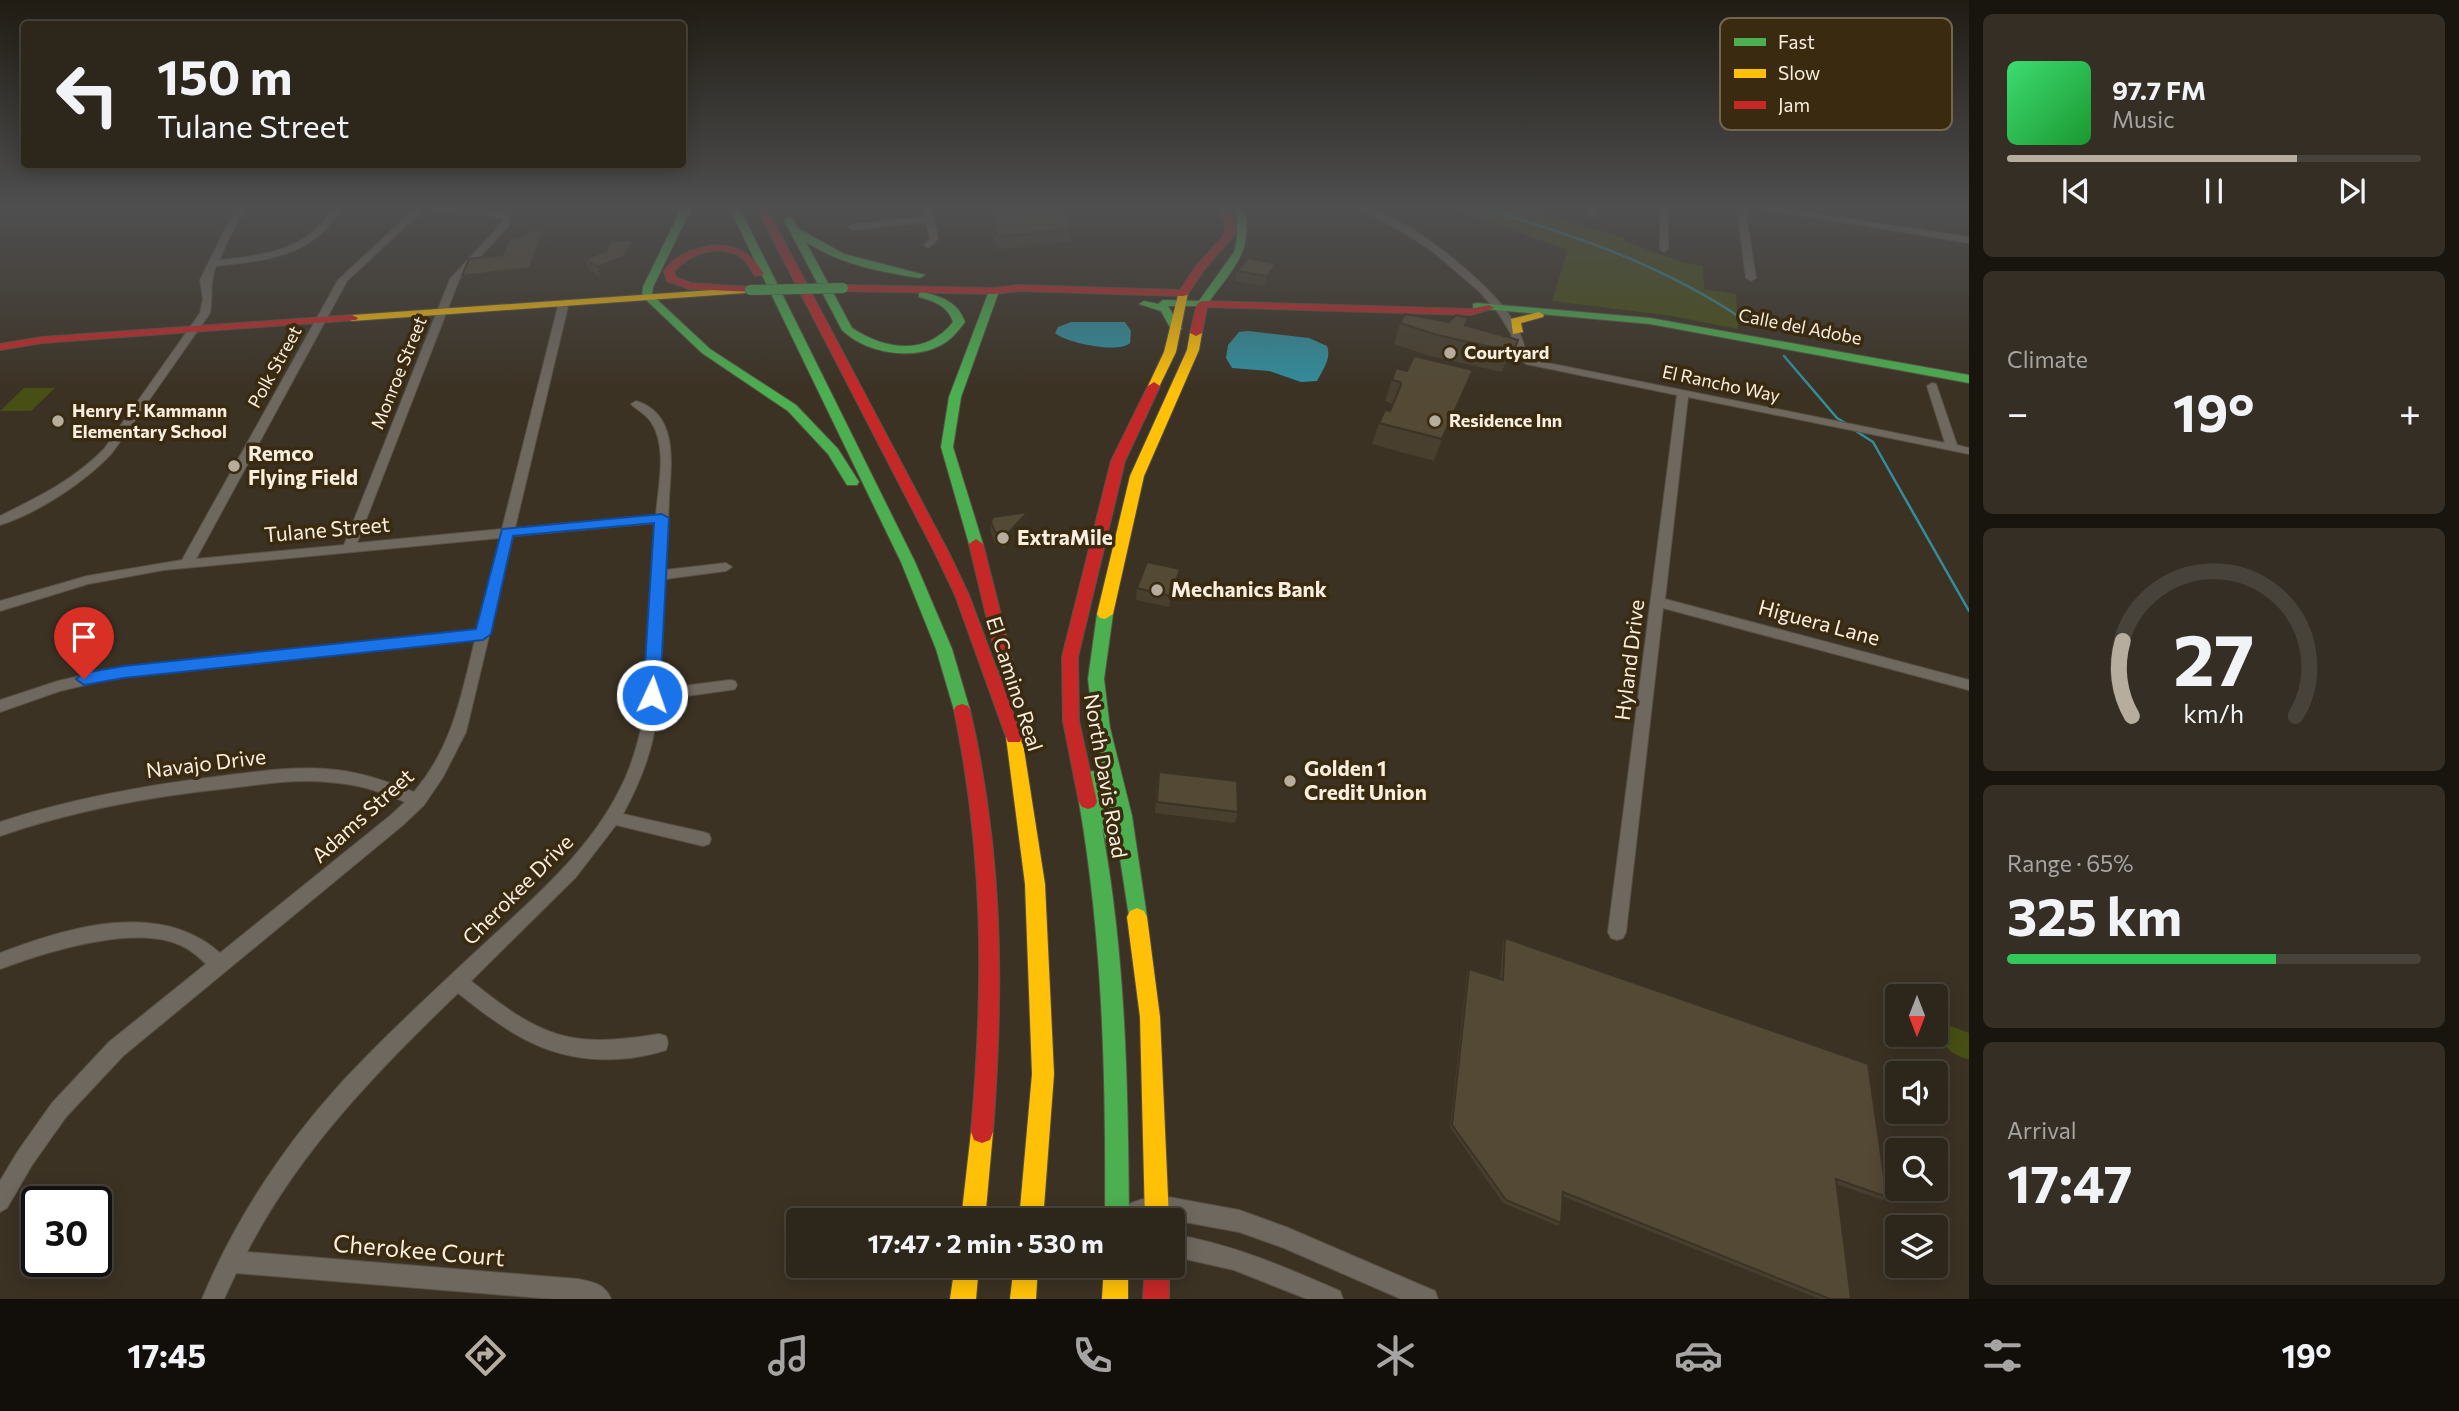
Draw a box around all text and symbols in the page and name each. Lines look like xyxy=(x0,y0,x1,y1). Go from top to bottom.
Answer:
legend xyxy=(1720,18,1952,130)
text: Fast xyxy=(1778,30,1815,53)
text: 150 m xyxy=(157,45,292,105)
icon: left xyxy=(42,49,133,140)
text: Slow xyxy=(1778,61,1820,84)
text: 97.7 FM xyxy=(2112,74,2206,105)
text: Jam xyxy=(1778,93,1810,116)
text: Tulane Street xyxy=(157,105,349,145)
text: Music xyxy=(2112,105,2175,133)
icon: previous xyxy=(2057,172,2095,210)
icon: pause xyxy=(2195,172,2233,210)
icon: next xyxy=(2333,172,2371,210)
street label: Calle del Adobe xyxy=(1737,303,1864,349)
street label: Monroe Street xyxy=(365,313,431,432)
street label: Polk Street xyxy=(243,322,306,411)
place label: Courtyard xyxy=(1464,341,1549,363)
marker: Courtyard xyxy=(1442,345,1458,361)
text: Climate xyxy=(2007,345,2088,373)
street label: El Rancho Way xyxy=(1660,360,1782,406)
text: 19° xyxy=(2173,379,2254,443)
text: − xyxy=(2007,388,2029,435)
text: + xyxy=(2399,388,2421,435)
place label: Henry F. Kammann Elementary School xyxy=(72,399,227,442)
place label: Residence Inn xyxy=(1449,409,1562,431)
marker: Henry F. Kammann Elementary School xyxy=(50,413,66,429)
marker: Residence Inn xyxy=(1427,413,1443,429)
place label: Remco Flying Field xyxy=(248,440,358,489)
marker: Remco Flying Field xyxy=(226,458,242,474)
street label: Tulane Street xyxy=(263,511,391,546)
place label: ExtraMile xyxy=(1017,524,1113,549)
marker: ExtraMile xyxy=(995,530,1011,546)
place label: Mechanics Bank xyxy=(1171,576,1327,601)
marker: Mechanics Bank xyxy=(1149,582,1165,598)
street label: Higuera Lane xyxy=(1756,593,1883,650)
street label: Hyland Drive xyxy=(1609,598,1648,722)
pin xyxy=(54,607,114,679)
text: 27 xyxy=(2174,612,2254,701)
street label: El Camino Real xyxy=(982,613,1049,754)
icon: arrive xyxy=(65,618,103,656)
position arrow xyxy=(615,658,689,732)
street label: North Davis Road xyxy=(1080,692,1133,860)
text: km/h xyxy=(2184,697,2244,727)
street label: Navajo Drive xyxy=(144,743,267,782)
place label: Golden 1 Credit Union xyxy=(1304,755,1427,804)
street label: Adams Street xyxy=(306,763,418,867)
marker: Golden 1 Credit Union xyxy=(1282,773,1298,789)
street label: Cherokee Drive xyxy=(457,829,577,949)
text: Range · 65% xyxy=(2007,849,2134,877)
text: 325 km xyxy=(2007,883,2182,947)
north arrow xyxy=(1885,984,1948,1046)
map controls xyxy=(1885,984,1948,1278)
button: sound xyxy=(1885,1061,1948,1124)
text: Arrival xyxy=(2007,1116,2077,1144)
button: search xyxy=(1885,1138,1948,1201)
text: 17:47 xyxy=(2007,1150,2132,1214)
speed limit sign: 30 xyxy=(21,1186,112,1277)
button: layers xyxy=(1885,1215,1948,1278)
text: 17:47 · 2 min · 530 m xyxy=(867,1227,1104,1258)
street label: Cherokee Court xyxy=(332,1228,506,1271)
icon: directions xyxy=(461,1331,510,1380)
icon: music xyxy=(764,1331,813,1380)
icon: phone xyxy=(1068,1331,1117,1380)
icon: climate xyxy=(1371,1331,1420,1380)
icon: car xyxy=(1674,1331,1723,1380)
icon: filters xyxy=(1978,1331,2027,1380)
text: 17:45 xyxy=(127,1335,206,1375)
text: 19° xyxy=(2281,1335,2332,1375)

